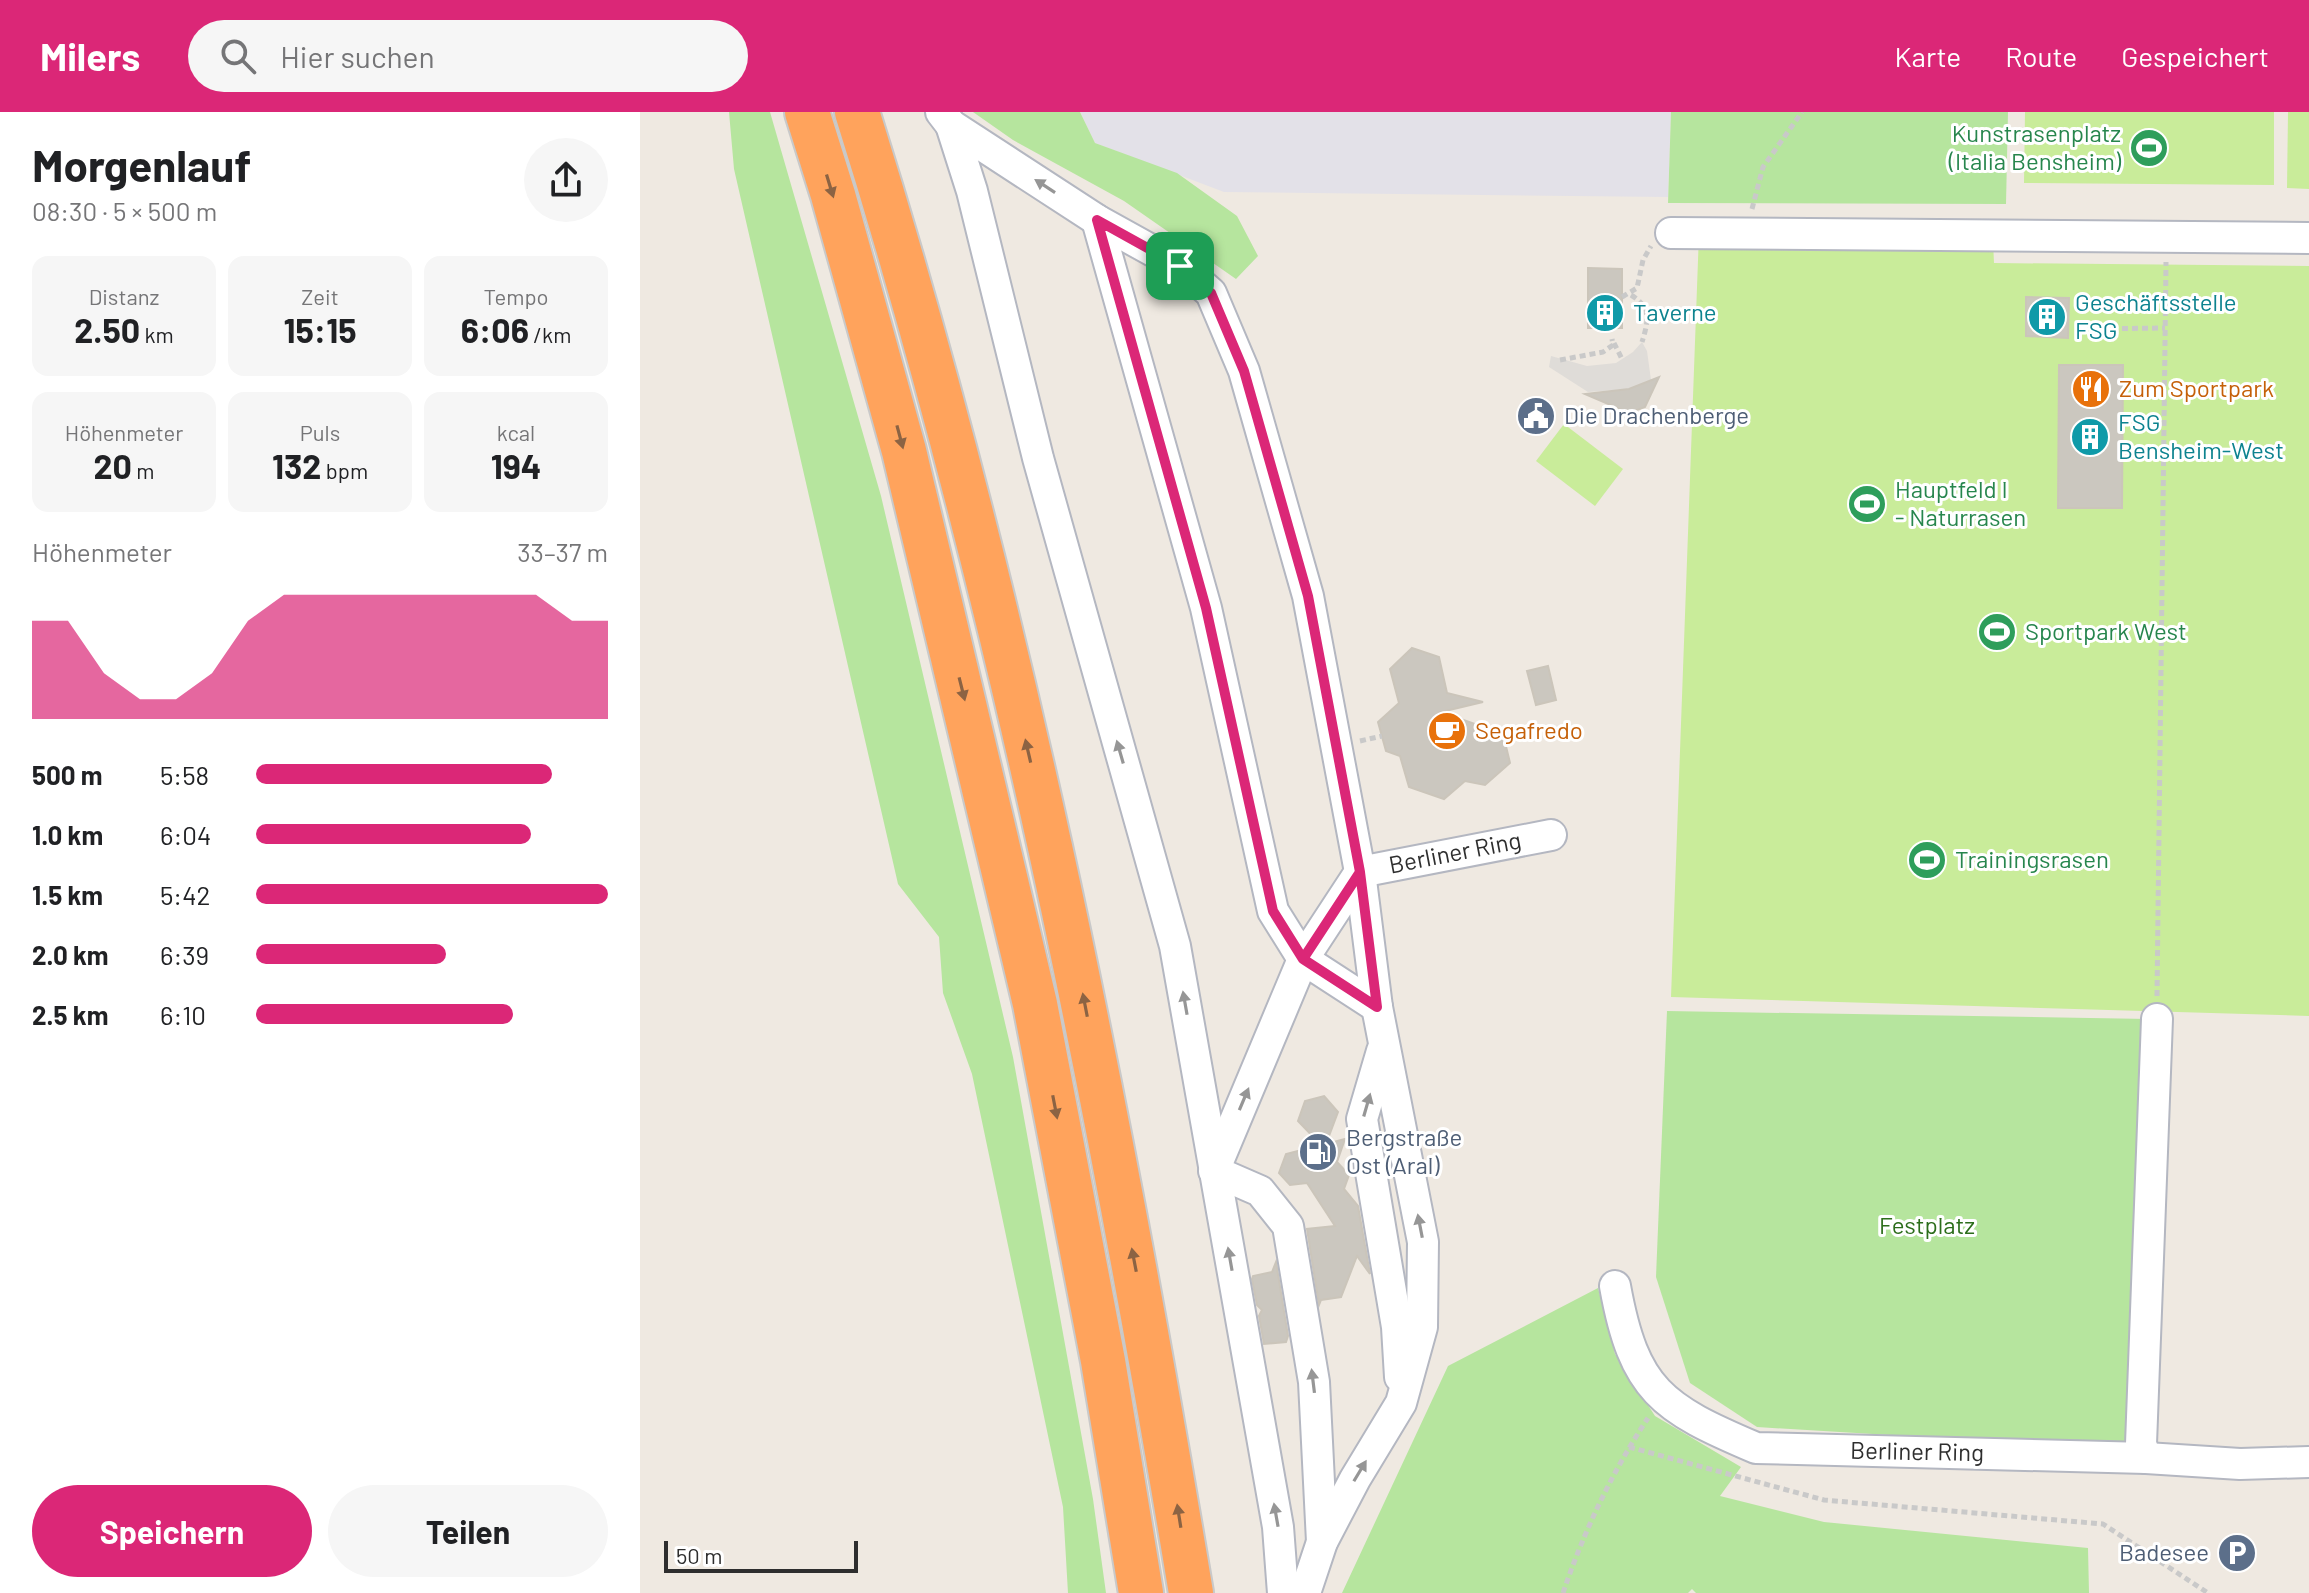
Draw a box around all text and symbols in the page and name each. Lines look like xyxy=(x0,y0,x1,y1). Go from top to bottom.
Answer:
search box xyxy=(188,20,748,92)
text: Milers xyxy=(40,33,140,79)
icon: search xyxy=(216,34,260,78)
text: Hier suchen xyxy=(280,38,435,74)
text: Karte xyxy=(1895,39,1961,73)
text: Route xyxy=(2005,39,2077,73)
text: Gespeichert xyxy=(2121,39,2269,73)
place label: Kunstrasenplatz (Italia Bensheim) xyxy=(1948,118,2122,175)
sports icon: Kunstrasenplatz (Italia Bensheim) xyxy=(2128,127,2170,169)
text: Morgenlauf xyxy=(32,138,251,191)
button: share xyxy=(524,138,608,222)
one-way arrow xyxy=(825,175,837,199)
one-way arrow xyxy=(1035,179,1056,194)
text: 08:30 · 5 × 500 m xyxy=(32,195,217,226)
pin xyxy=(1146,232,1214,300)
icon: arrive xyxy=(1158,244,1202,288)
text: Distanz xyxy=(89,283,159,309)
text: Zeit xyxy=(301,283,339,309)
text: Tempo xyxy=(484,283,548,309)
place label: Geschäftsstelle FSG xyxy=(2075,287,2236,344)
building icon: Taverne xyxy=(1584,292,1626,334)
building icon: Geschäftsstelle FSG xyxy=(2026,296,2068,338)
place label: Taverne xyxy=(1633,297,1717,326)
text: 2.50 xyxy=(74,309,140,350)
text: 15:15 xyxy=(283,309,357,350)
text: 6:06 xyxy=(461,309,529,350)
text: km xyxy=(140,321,174,347)
text: /km xyxy=(529,321,571,347)
restaurant icon: Zum Sportpark xyxy=(2070,368,2112,410)
place label: Zum Sportpark xyxy=(2119,373,2274,402)
public building icon: Die Drachenberge xyxy=(1515,395,1557,437)
place label: Die Drachenberge xyxy=(1564,400,1749,429)
place label: FSG Bensheim-West xyxy=(2118,407,2284,464)
building icon: FSG Bensheim-West xyxy=(2069,416,2111,458)
text: Höhenmeter xyxy=(65,419,183,445)
text: Puls xyxy=(300,419,340,445)
text: kcal xyxy=(497,419,535,445)
one-way arrow xyxy=(894,425,907,449)
text: 20 xyxy=(93,445,132,486)
text: 132 xyxy=(272,445,321,486)
text: 194 xyxy=(491,445,541,486)
text: m xyxy=(132,457,155,483)
text: bpm xyxy=(321,457,368,483)
place label: Hauptfeld I - Naturrasen xyxy=(1895,474,2026,531)
sports icon: Hauptfeld I - Naturrasen xyxy=(1846,483,1888,525)
text: Höhenmeter xyxy=(32,536,172,567)
text: 33–37 m xyxy=(517,536,608,567)
sports icon: Sportpark West xyxy=(1976,611,2018,653)
place label: Sportpark West xyxy=(2025,616,2187,645)
one-way arrow xyxy=(956,677,969,702)
cafe icon: Segafredo xyxy=(1426,710,1468,752)
place label: Segafredo xyxy=(1475,715,1583,744)
one-way arrow xyxy=(1021,738,1034,763)
one-way arrow xyxy=(1113,739,1126,763)
text: 500 m xyxy=(32,759,103,790)
text: 5:58 xyxy=(160,759,209,790)
text: 1.0 km xyxy=(32,819,103,850)
text: 6:04 xyxy=(160,819,211,850)
street label: Berliner Ring xyxy=(1386,825,1523,879)
sports icon: Trainingsrasen xyxy=(1906,839,1948,881)
place label: Trainingsrasen xyxy=(1955,844,2109,873)
text: 1.5 km xyxy=(32,879,103,910)
text: 5:42 xyxy=(160,879,210,910)
text: 2.0 km xyxy=(32,939,109,970)
text: 6:39 xyxy=(160,939,209,970)
one-way arrow xyxy=(1178,991,1190,1016)
one-way arrow xyxy=(1079,992,1091,1017)
text: 2.5 km xyxy=(32,999,108,1030)
text: 6:10 xyxy=(160,999,206,1030)
one-way arrow xyxy=(1238,1088,1251,1111)
one-way arrow xyxy=(1361,1092,1373,1117)
one-way arrow xyxy=(1049,1095,1061,1120)
place label: Bergstraße Ost (Aral) xyxy=(1346,1122,1462,1179)
fuel station icon: Bergstraße Ost (Aral) xyxy=(1297,1131,1339,1173)
park label: Festplatz xyxy=(1879,1210,1975,1239)
one-way arrow xyxy=(1413,1213,1426,1238)
one-way arrow xyxy=(1127,1247,1139,1272)
one-way arrow xyxy=(1223,1247,1235,1272)
one-way arrow xyxy=(1306,1368,1319,1393)
street label: Berliner Ring xyxy=(1850,1435,1984,1466)
one-way arrow xyxy=(1352,1460,1366,1482)
button: Speichern xyxy=(32,1485,312,1577)
button: Teilen xyxy=(328,1485,608,1577)
one-way arrow xyxy=(1172,1503,1184,1528)
one-way arrow xyxy=(1269,1503,1281,1528)
parking icon: Badesee xyxy=(2216,1532,2258,1574)
scale bar xyxy=(664,1537,858,1573)
place label: Badesee xyxy=(2119,1537,2209,1566)
text: 50 m xyxy=(676,1542,722,1568)

